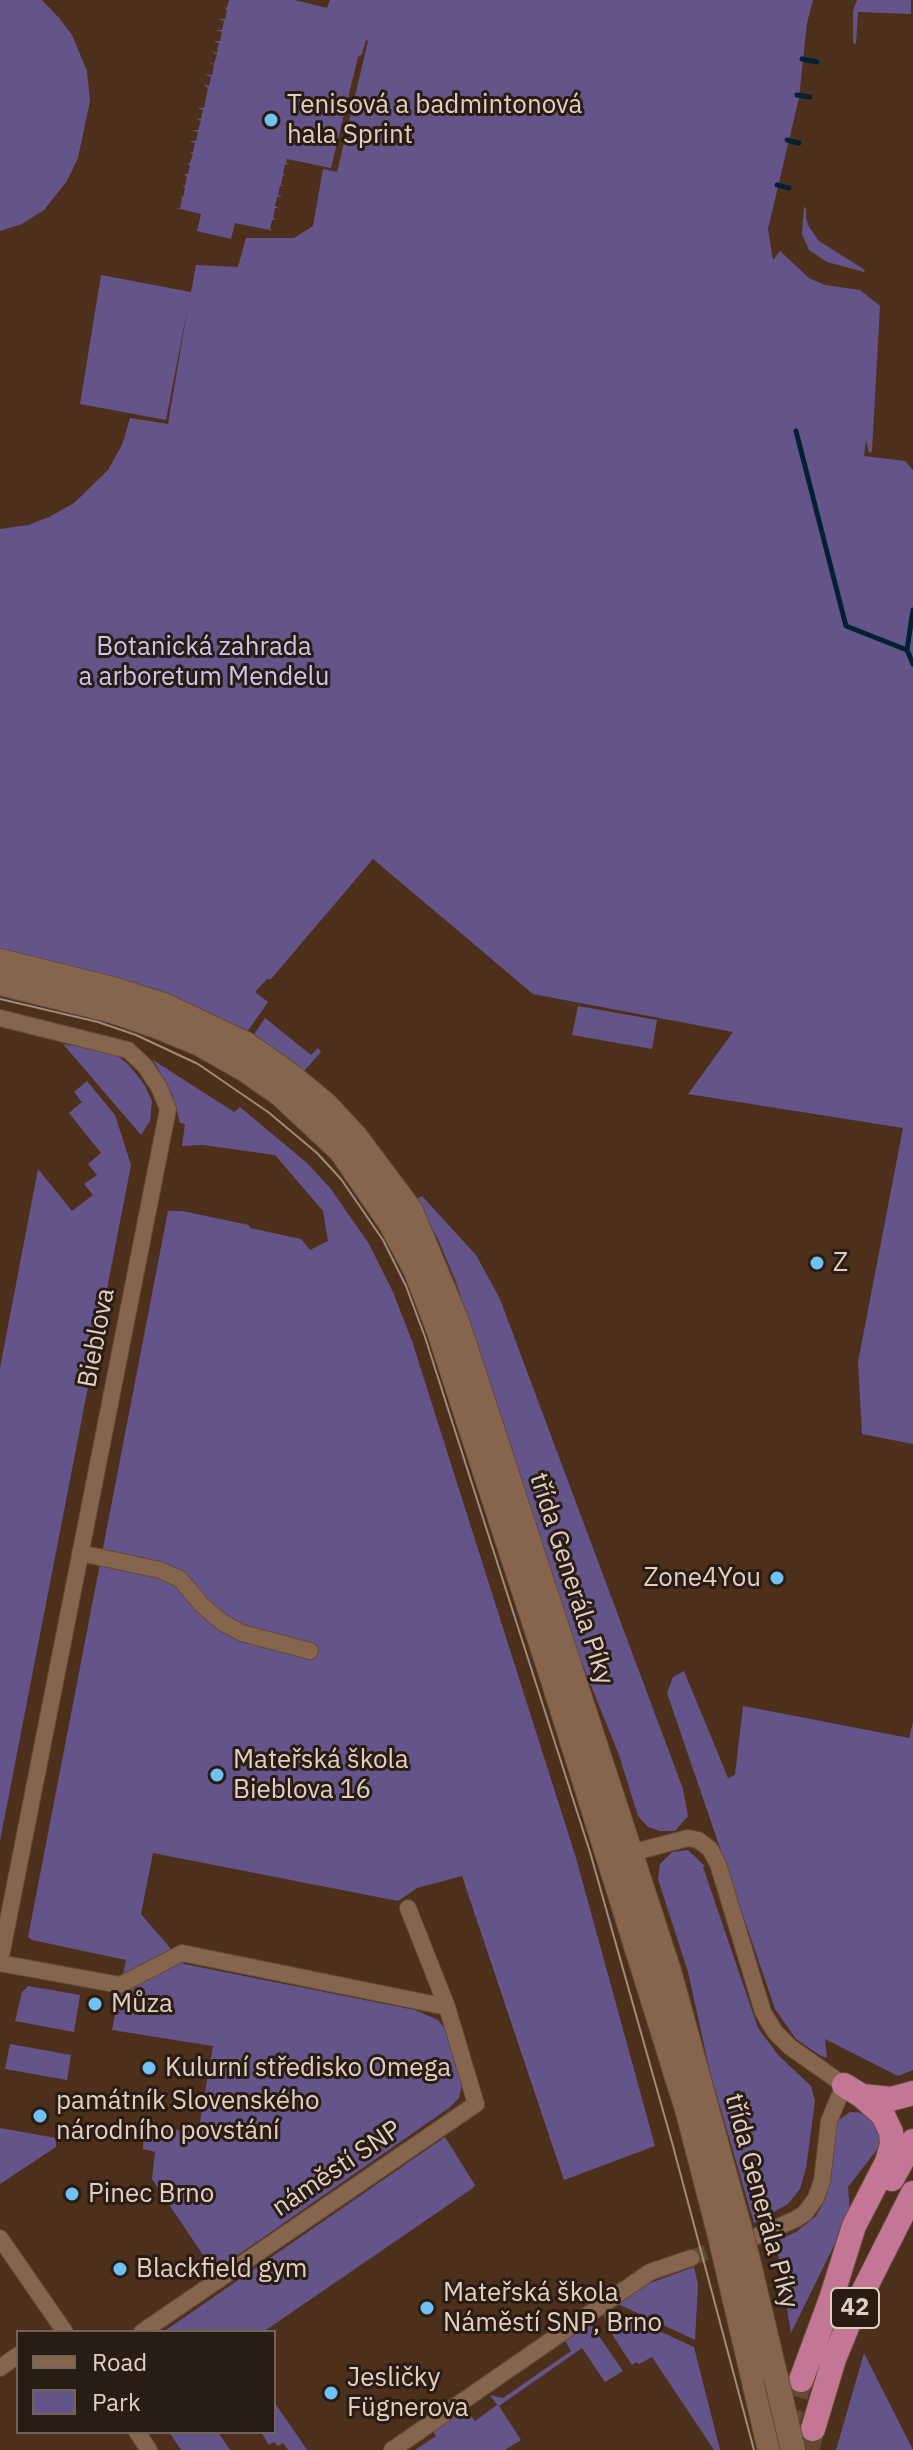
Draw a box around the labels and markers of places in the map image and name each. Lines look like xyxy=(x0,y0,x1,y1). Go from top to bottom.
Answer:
place label: Tenisová a badmintonová hala Sprint xyxy=(287,89,582,150)
marker: Tenisová a badmintonová hala Sprint xyxy=(262,111,280,129)
place label: Z xyxy=(833,1247,848,1279)
marker: Z xyxy=(808,1254,826,1272)
place label: Zone4You xyxy=(643,1562,761,1594)
marker: Zone4You xyxy=(768,1569,786,1587)
place label: Mateřská škola Bieblova 16 xyxy=(233,1744,409,1806)
marker: Mateřská škola Bieblova 16 xyxy=(208,1766,226,1784)
place label: Můza xyxy=(111,1988,173,2020)
marker: Můza xyxy=(86,1995,104,2013)
place label: Kulurní středisko Omega xyxy=(165,2052,451,2084)
marker: Kulurní středisko Omega xyxy=(140,2059,158,2077)
place label: památník Slovenského národního povstání xyxy=(56,2085,319,2146)
marker: památník Slovenského národního povstání xyxy=(31,2107,49,2125)
place label: Pinec Brno xyxy=(88,2178,214,2210)
marker: Pinec Brno xyxy=(63,2185,81,2203)
place label: Blackfield gym xyxy=(136,2253,308,2285)
marker: Blackfield gym xyxy=(111,2260,129,2278)
place label: Mateřská škola Náměstí SNP, Brno xyxy=(443,2277,662,2338)
marker: Mateřská škola Náměstí SNP, Brno xyxy=(418,2299,436,2317)
place label: Jesličky Fügnerova xyxy=(347,2362,469,2424)
marker: Jesličky Fügnerova xyxy=(322,2384,340,2402)

